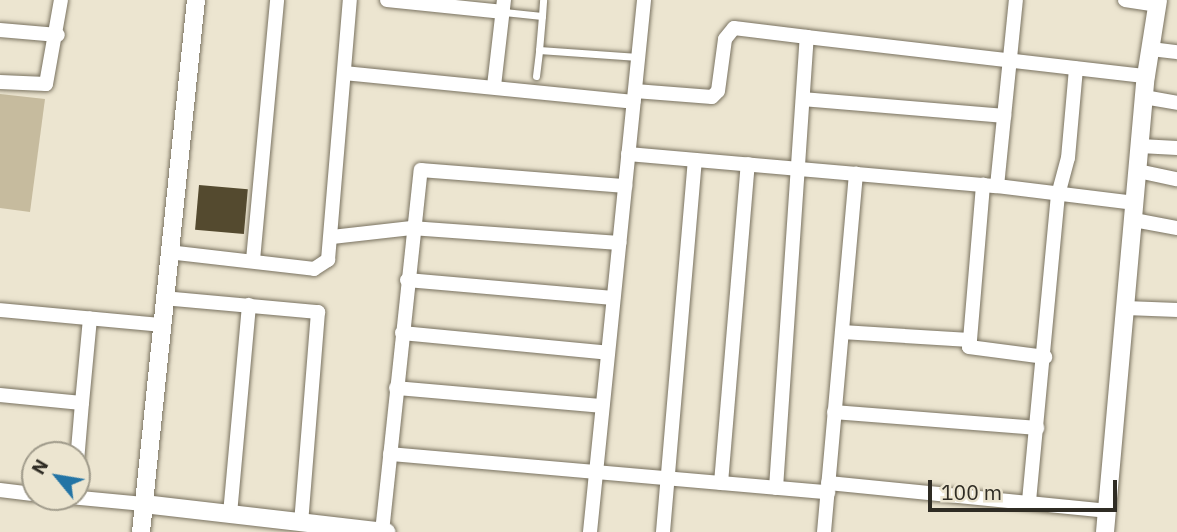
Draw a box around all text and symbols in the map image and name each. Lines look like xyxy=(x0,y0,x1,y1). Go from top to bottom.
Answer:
north arrow xyxy=(21,441,91,511)
text: N xyxy=(26,455,53,478)
scale bar xyxy=(932,466,1121,510)
text: 100 m xyxy=(941,478,1002,506)

